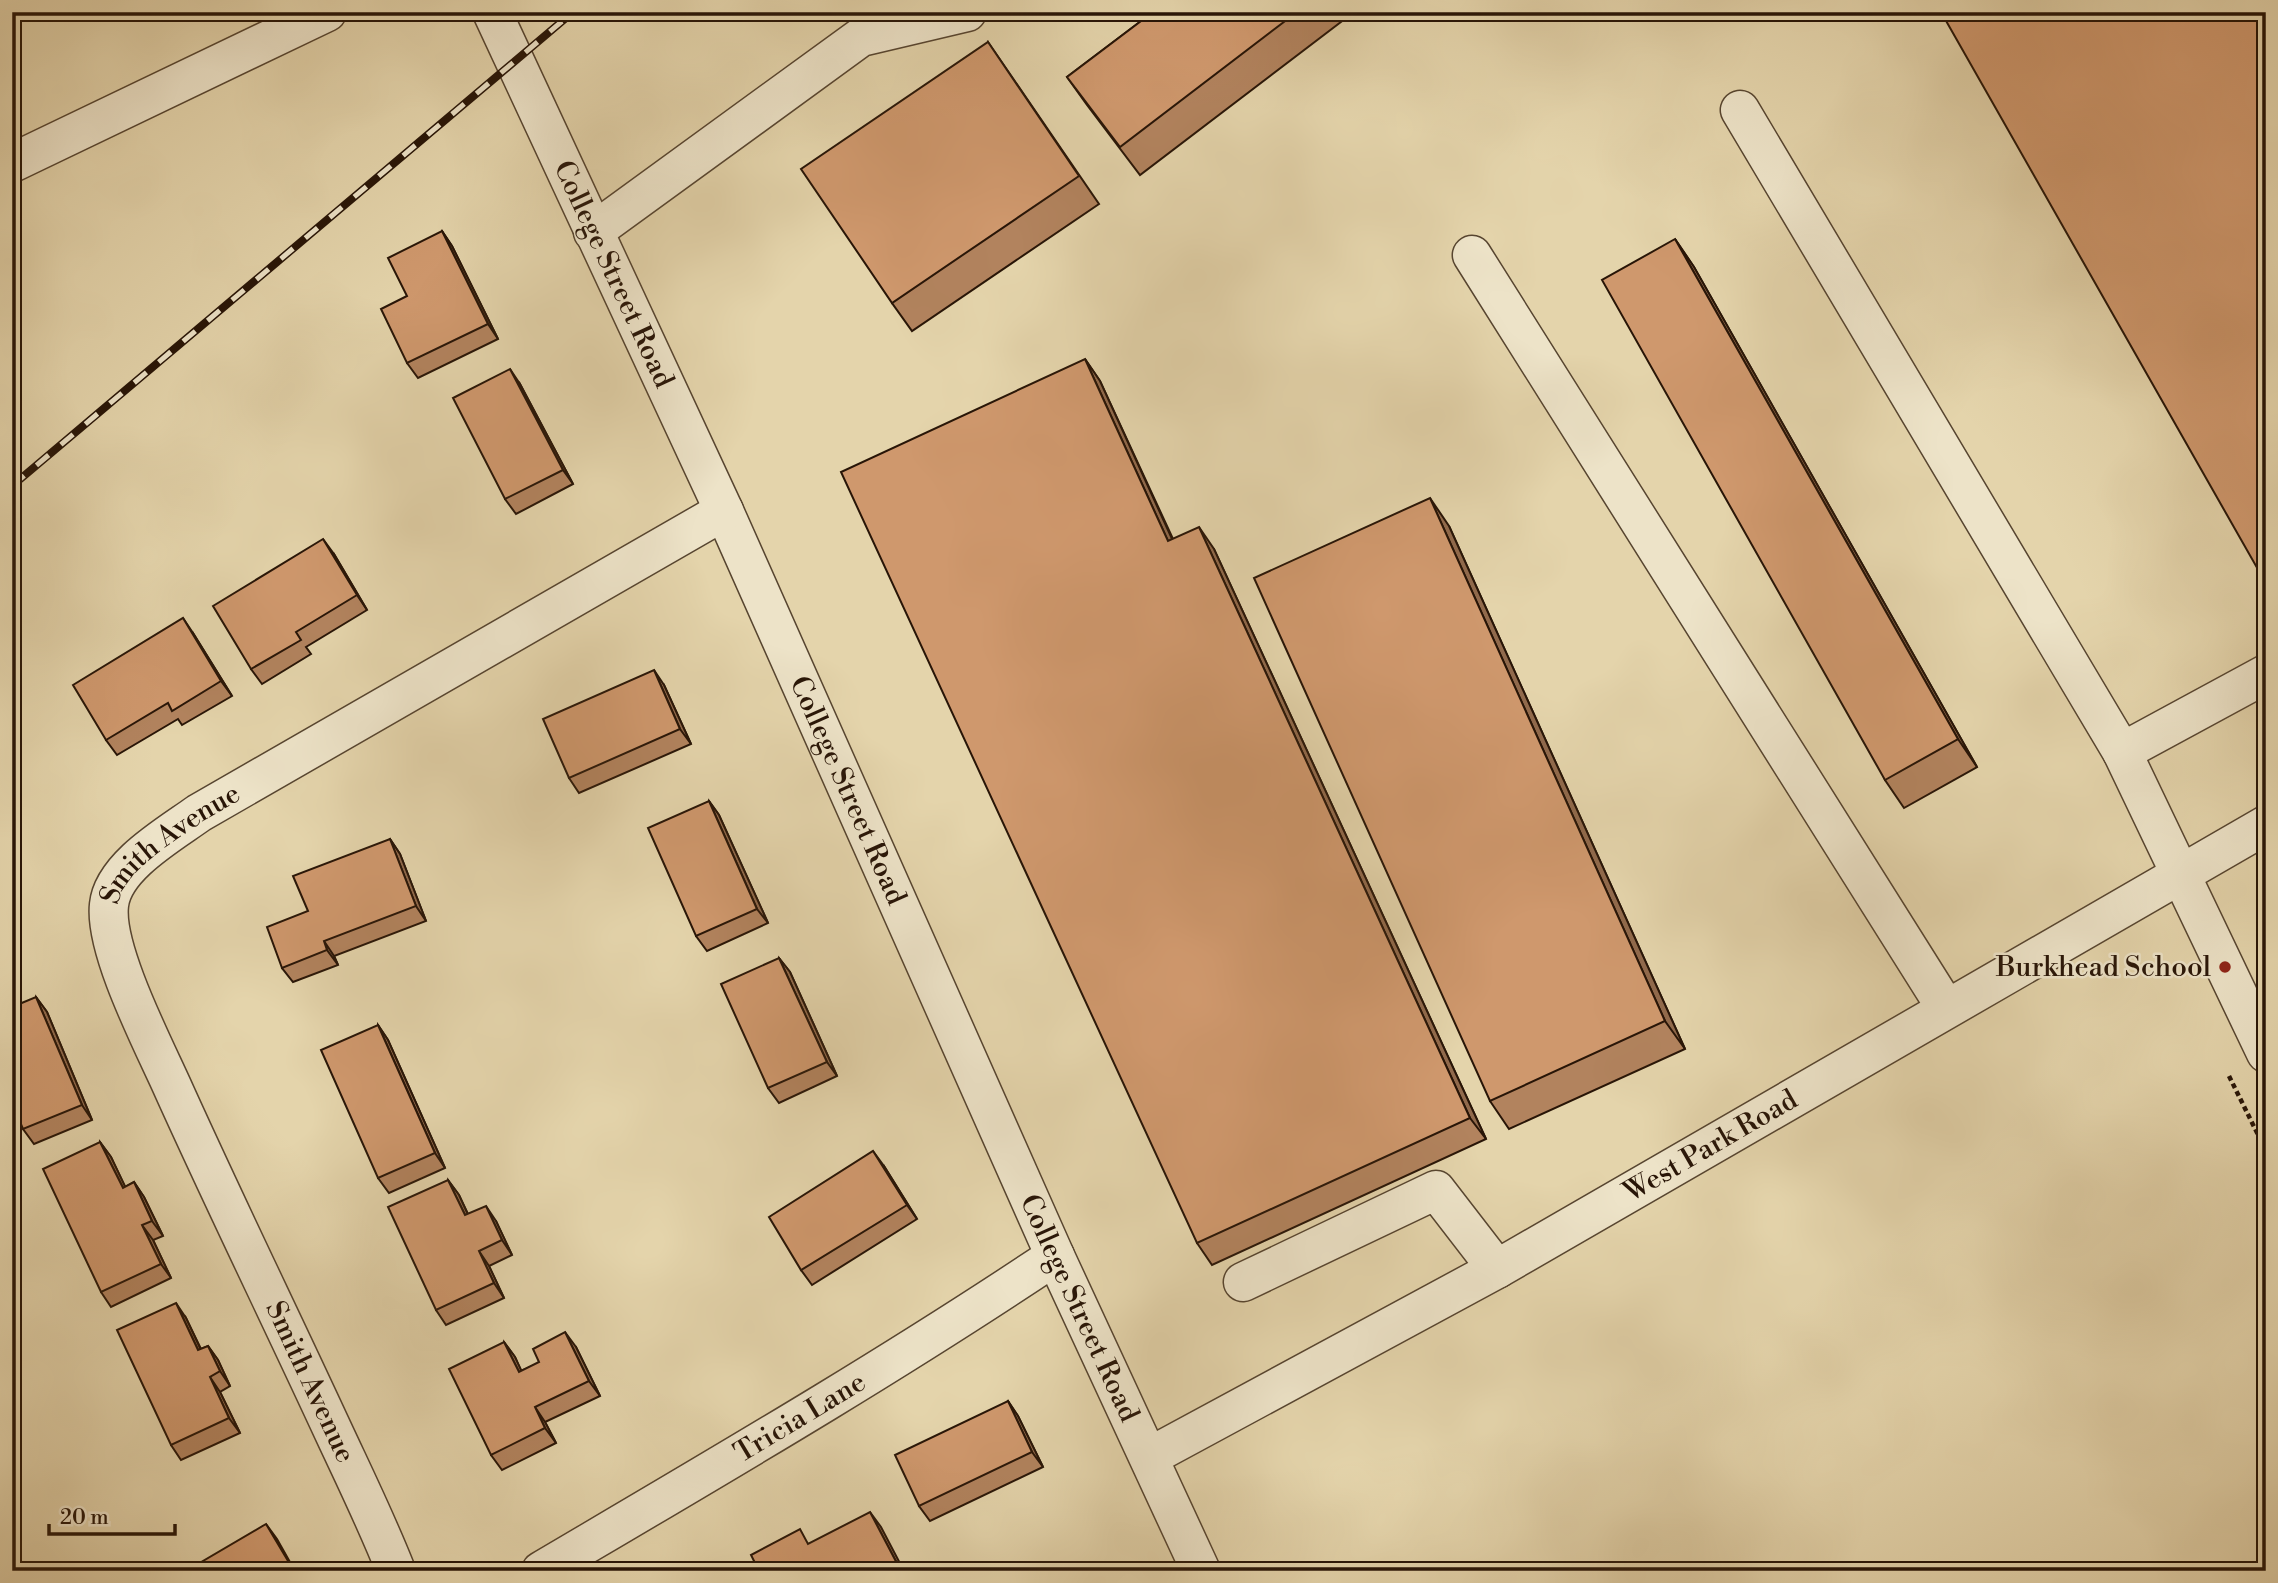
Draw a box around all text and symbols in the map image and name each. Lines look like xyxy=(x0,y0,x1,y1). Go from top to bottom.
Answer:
street label: College Street Road xyxy=(546,155,682,393)
street label: College Street Road xyxy=(782,671,914,910)
street label: Smith Avenue xyxy=(92,776,246,908)
place label: Burkhead School xyxy=(1995,950,2211,985)
marker: Burkhead School xyxy=(2217,959,2233,975)
street label: West Park Road xyxy=(1616,1082,1804,1210)
street label: College Street Road xyxy=(1012,1189,1147,1427)
street label: Smith Avenue xyxy=(257,1296,363,1468)
street label: Tricia Lane xyxy=(728,1364,872,1470)
scale bar xyxy=(49,1492,175,1536)
text: 20 m xyxy=(60,1505,109,1531)

